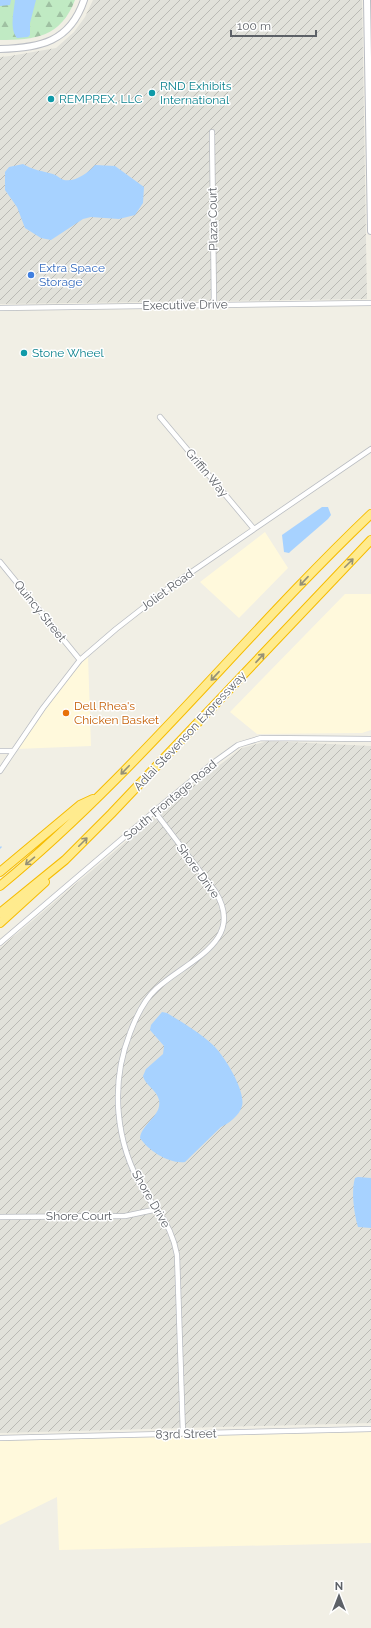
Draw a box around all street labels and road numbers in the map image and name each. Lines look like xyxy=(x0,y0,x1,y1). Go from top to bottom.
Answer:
street label: Plaza Court xyxy=(205,187,221,251)
street label: Executive Drive xyxy=(142,297,228,313)
street label: Griffin Way xyxy=(183,446,232,500)
street label: Joliet Road xyxy=(138,566,196,614)
street label: Quincy Street xyxy=(11,578,69,644)
street label: Adlai Stevenson Expressway xyxy=(131,668,249,793)
street label: South Frontage Road xyxy=(121,757,219,843)
street label: Shore Drive xyxy=(173,841,223,901)
street label: Shore Drive xyxy=(129,1168,173,1230)
street label: Shore Court xyxy=(46,1209,112,1223)
street label: 83rd Street xyxy=(155,1426,217,1442)

